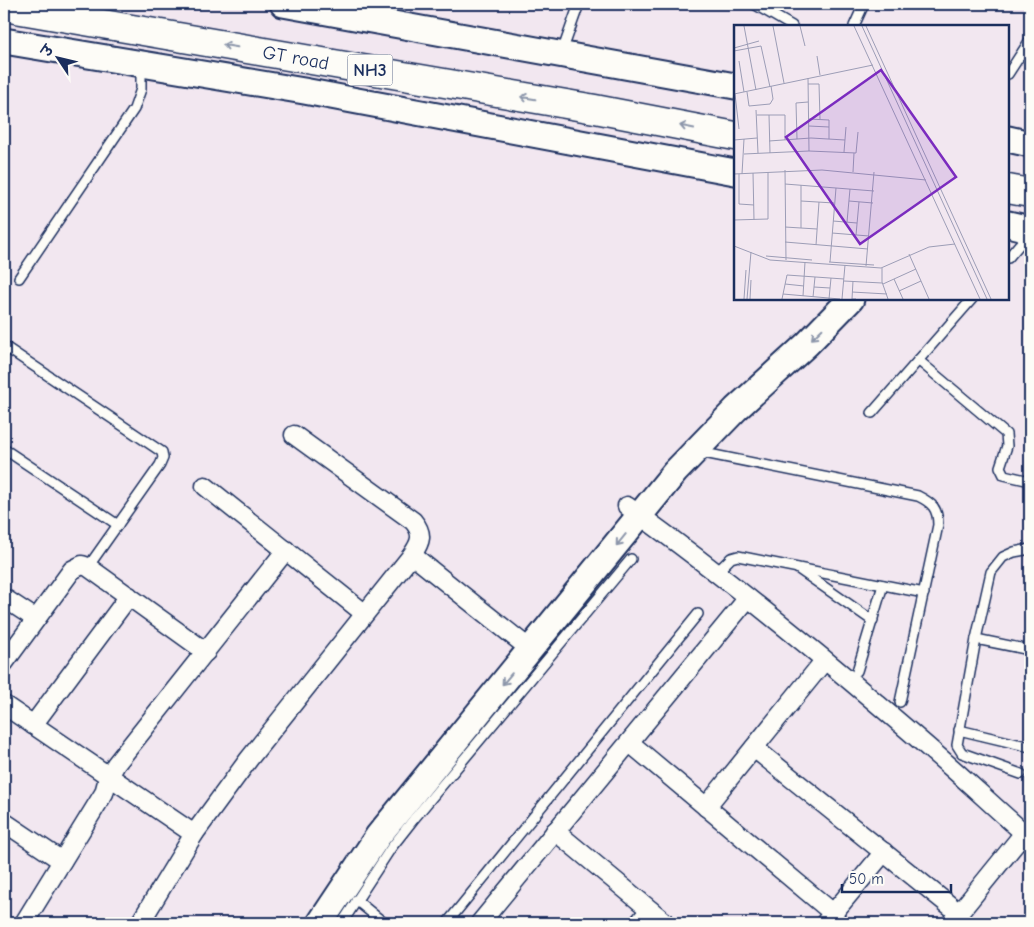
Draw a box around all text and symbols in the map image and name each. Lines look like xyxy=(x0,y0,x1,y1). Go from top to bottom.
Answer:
inset map xyxy=(734,25,1009,300)
north arrow xyxy=(32,32,82,82)
one-way arrow xyxy=(222,40,238,50)
text: उ xyxy=(37,41,58,61)
street label: GT road xyxy=(261,41,331,75)
road number: NH3 xyxy=(348,54,392,86)
one-way arrow xyxy=(520,92,536,102)
one-way arrow xyxy=(680,122,696,131)
one-way arrow xyxy=(811,328,823,340)
one-way arrow xyxy=(616,533,627,546)
one-way arrow xyxy=(502,672,513,685)
scale bar xyxy=(842,862,950,894)
text: 50 m xyxy=(849,870,884,888)

